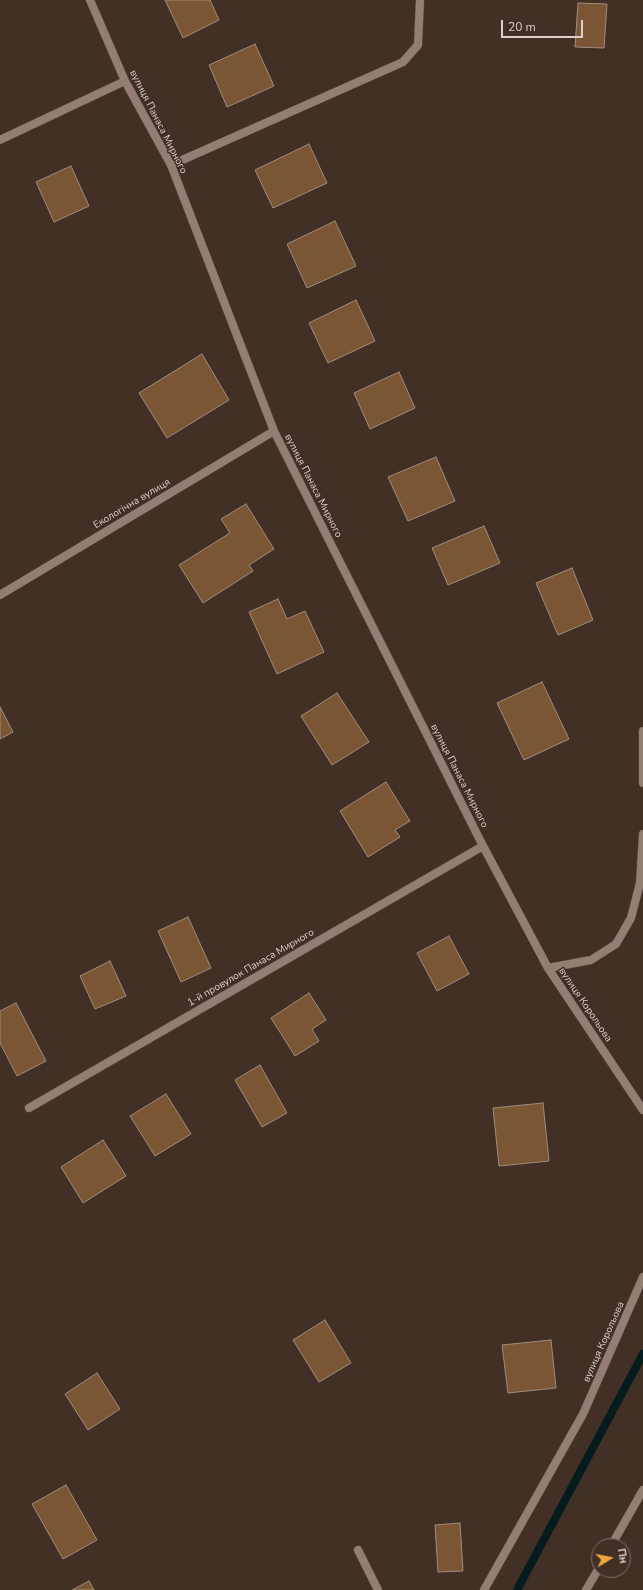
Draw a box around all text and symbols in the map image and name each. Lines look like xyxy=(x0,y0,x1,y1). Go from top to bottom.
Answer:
scale bar xyxy=(503,12,585,38)
text: 20 m xyxy=(508,19,536,35)
street label: вулиця Панаса Мирного xyxy=(127,68,189,176)
street label: вулиця Панаса Мирного xyxy=(282,432,344,540)
street label: Екологічна вулиця xyxy=(91,476,173,532)
street label: вулиця Панаса Мирного xyxy=(428,722,490,830)
street label: 1-й провулок Панаса Мирного xyxy=(185,927,317,1009)
street label: вулиця Корольова xyxy=(556,966,614,1044)
street label: вулиця Корольова xyxy=(581,1300,627,1384)
north arrow xyxy=(591,1538,631,1578)
text: Пн xyxy=(614,1547,631,1565)

